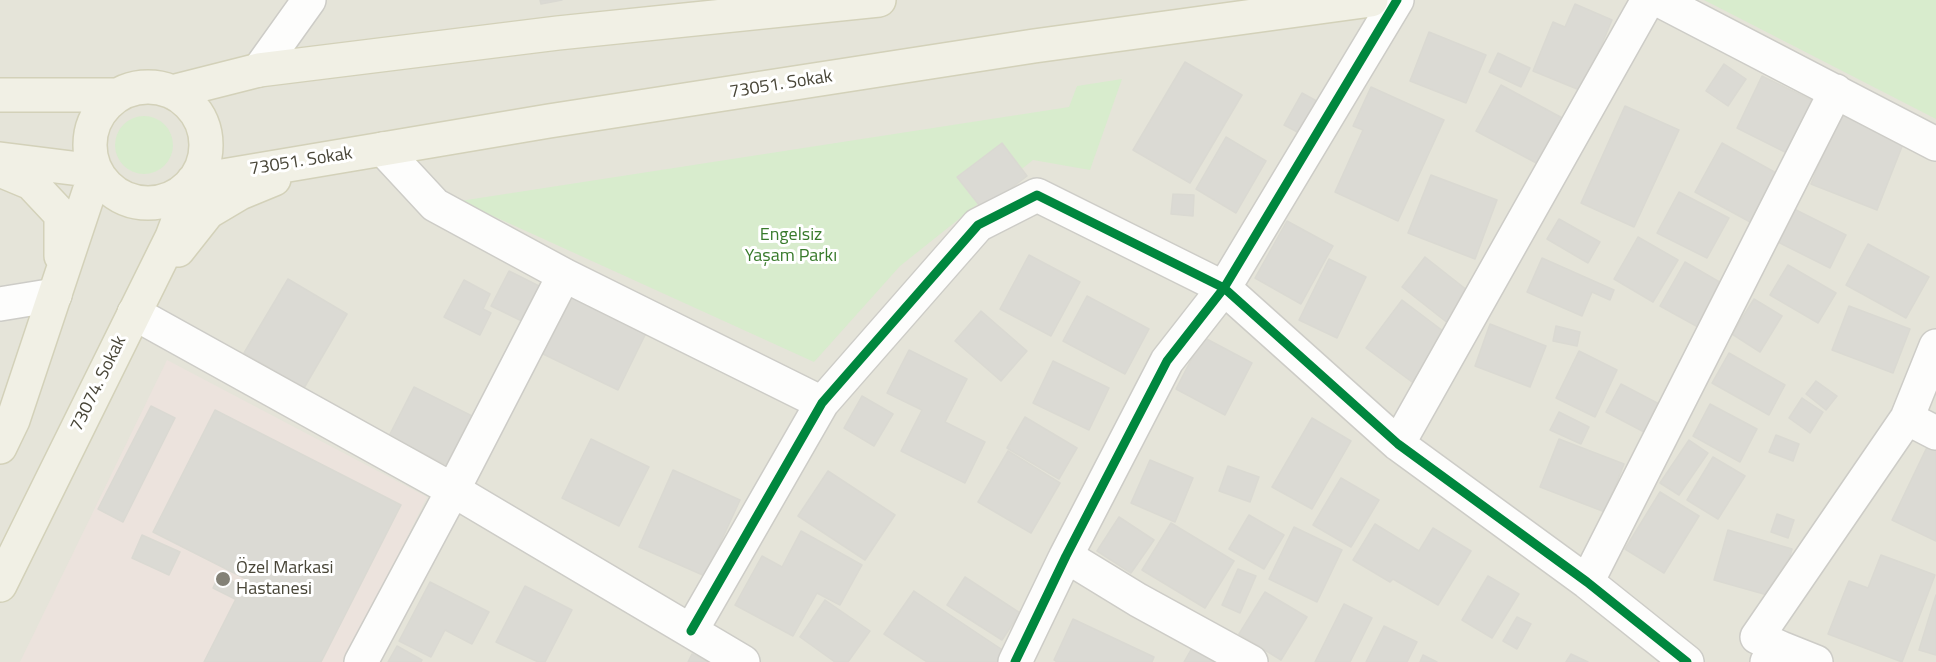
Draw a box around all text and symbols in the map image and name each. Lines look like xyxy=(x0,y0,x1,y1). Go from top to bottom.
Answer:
street label: 73051. Sokak xyxy=(728,66,834,104)
street label: 73051. Sokak xyxy=(248,143,354,181)
park label: Engelsiz Yaşam Parkı xyxy=(745,225,837,268)
street label: 73074. Sokak xyxy=(67,333,131,435)
place label: Özel Markasi Hastanesi xyxy=(236,558,333,600)
marker: Özel Markasi Hastanesi xyxy=(214,570,232,588)

